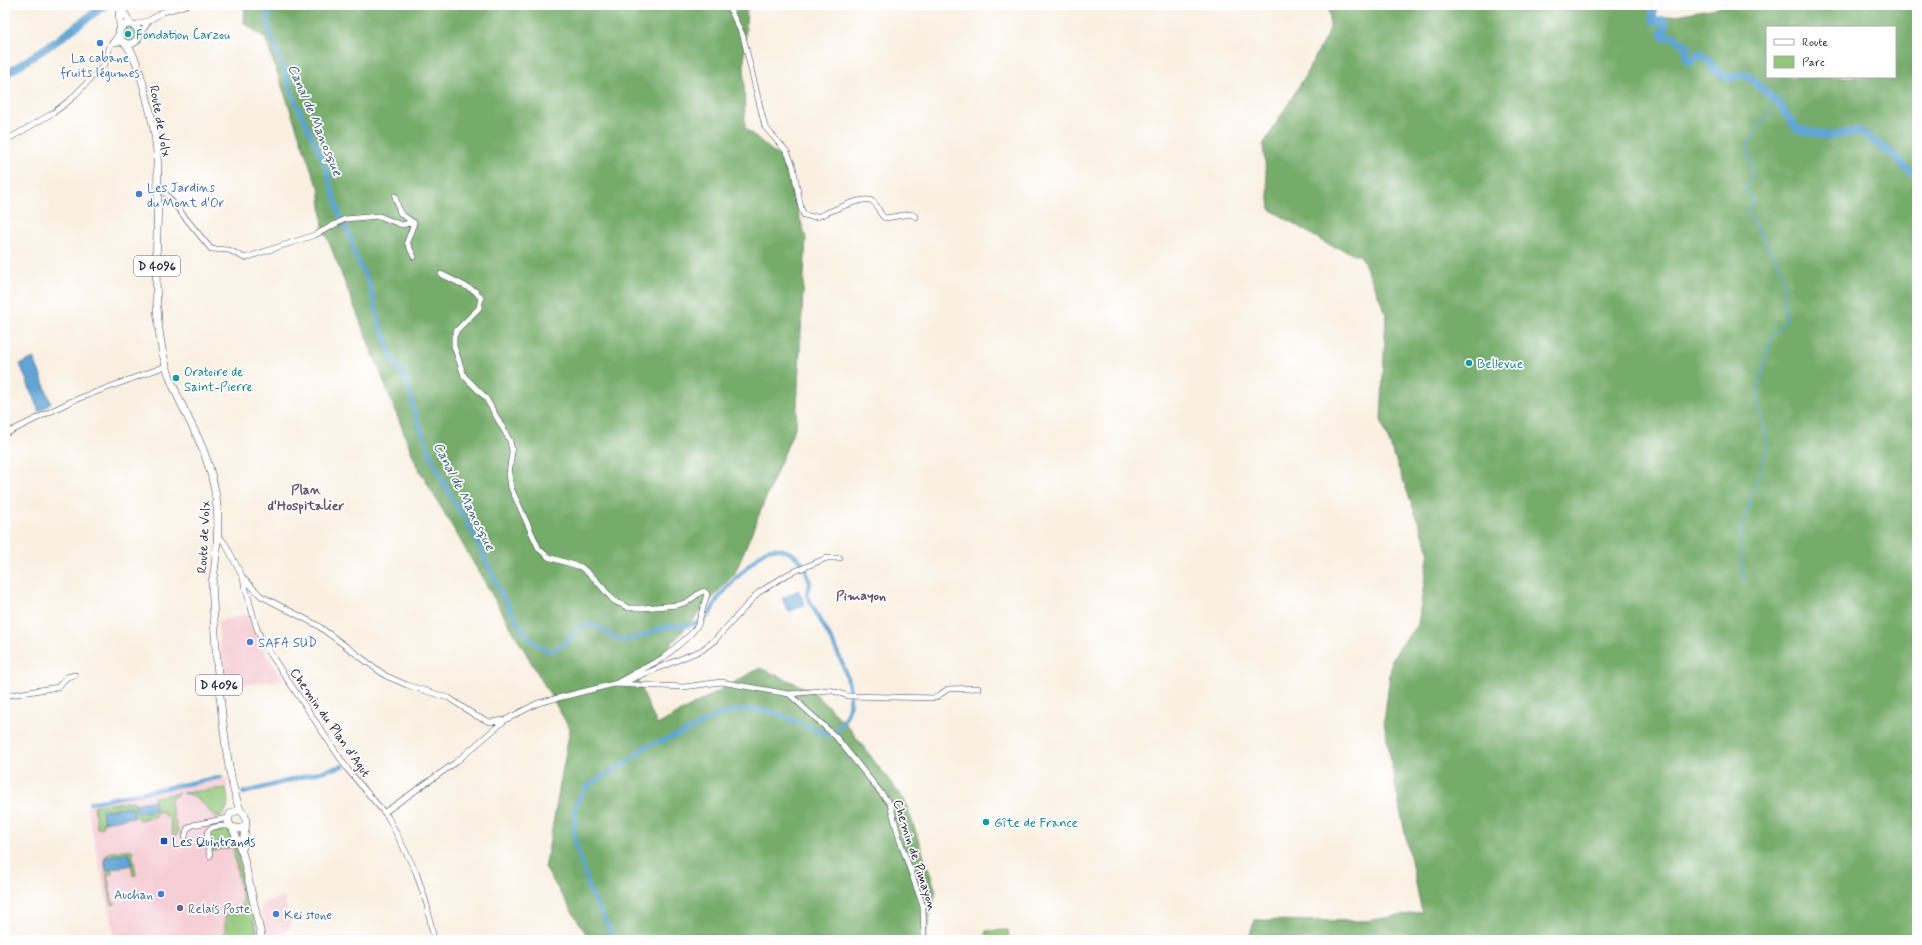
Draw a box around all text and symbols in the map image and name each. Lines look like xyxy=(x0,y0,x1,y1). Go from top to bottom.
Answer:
legend xyxy=(1766,26,1896,78)
place label: Fondation Carzou xyxy=(136,27,230,44)
marker: Fondation Carzou xyxy=(123,29,133,39)
text: Route xyxy=(1802,35,1828,51)
marker: La cabane fruits légumes xyxy=(95,38,105,48)
place label: La cabane fruits légumes xyxy=(60,50,140,82)
text: Parc xyxy=(1802,55,1825,71)
water label: Canal de Manosque xyxy=(283,62,347,180)
street label: Route de Volx xyxy=(145,84,174,158)
place label: Les Jardins du Mont d'Or xyxy=(147,180,225,212)
marker: Les Jardins du Mont d'Or xyxy=(134,189,144,199)
road number: D 4096 xyxy=(134,256,180,276)
place label: Bellevue xyxy=(1477,356,1523,373)
marker: Bellevue xyxy=(1464,358,1474,368)
place label: Oratoire de Saint-Pierre xyxy=(184,364,253,396)
marker: Oratoire de Saint-Pierre xyxy=(171,373,181,383)
water label: Canal de Manosque xyxy=(429,439,500,555)
district label: Plan d'Hospitalier xyxy=(268,481,345,515)
street label: Route de Volx xyxy=(194,500,215,574)
district label: Pimayon xyxy=(836,587,886,605)
place label: SAFA SUD xyxy=(258,635,317,652)
marker: SAFA SUD xyxy=(245,637,255,647)
street label: Chemin du Plan d'Agut xyxy=(286,665,374,781)
road number: D 4096 xyxy=(196,675,242,695)
street label: Chemin de Pimayon xyxy=(889,798,941,913)
place label: Gîte de France xyxy=(994,815,1078,832)
marker: Gîte de France xyxy=(981,817,991,827)
place label: Les Quintrands xyxy=(172,834,255,851)
marker: Les Quintrands xyxy=(159,836,169,846)
place label: Auchan xyxy=(114,887,153,904)
marker: Auchan xyxy=(156,889,166,899)
place label: Relais Poste xyxy=(188,901,250,918)
marker: Relais Poste xyxy=(175,903,185,913)
place label: Kei stone xyxy=(284,907,332,924)
marker: Kei stone xyxy=(271,909,281,919)

